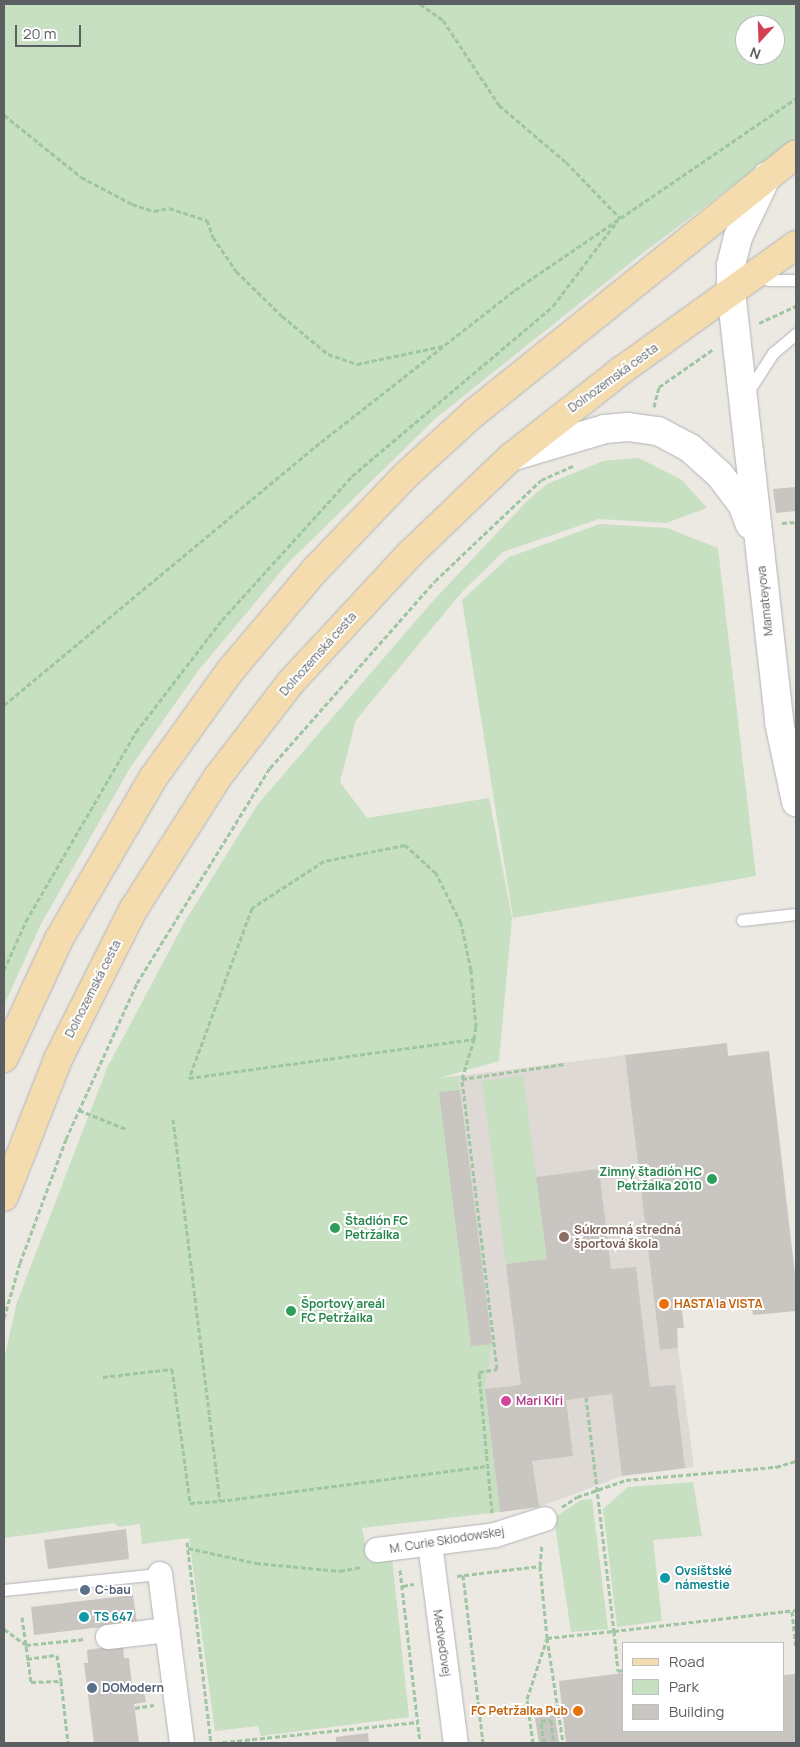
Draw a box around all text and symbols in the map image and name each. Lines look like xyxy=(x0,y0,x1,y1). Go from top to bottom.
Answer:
scale bar xyxy=(18,15,84,47)
north arrow xyxy=(735,15,785,65)
text: 20 m xyxy=(23,23,56,44)
text: N xyxy=(747,43,763,64)
street label: Dolnozemská cesta xyxy=(565,341,661,415)
street label: Mamateyova xyxy=(754,565,776,637)
street label: Dolnozemská cesta xyxy=(277,609,359,699)
street label: Dolnozemská cesta xyxy=(62,938,124,1040)
place label: Zimný štadión HC Petržalka 2010 xyxy=(599,1165,702,1193)
marker: Zimný štadión HC Petržalka 2010 xyxy=(706,1173,718,1185)
place label: Štadión FC Petržalka xyxy=(345,1214,408,1242)
marker: Štadión FC Petržalka xyxy=(329,1222,341,1234)
place label: Súkromná stredná športová škola xyxy=(574,1223,681,1251)
marker: Súkromná stredná športová škola xyxy=(558,1231,570,1243)
place label: Športový areál FC Petržalka xyxy=(301,1297,385,1325)
place label: HASTA la VISTA xyxy=(674,1297,763,1311)
marker: HASTA la VISTA xyxy=(658,1298,670,1310)
marker: Športový areál FC Petržalka xyxy=(285,1305,297,1317)
place label: Mari Kiri xyxy=(516,1394,563,1408)
marker: Mari Kiri xyxy=(500,1395,512,1407)
street label: M. Curie Sklodowskej xyxy=(389,1524,505,1556)
place label: Ovsištské námestie xyxy=(675,1564,732,1592)
marker: Ovsištské námestie xyxy=(659,1572,671,1584)
place label: C-bau xyxy=(95,1583,131,1597)
marker: C-bau xyxy=(79,1584,91,1596)
street label: Medveďovej xyxy=(430,1609,454,1677)
place label: TS 647 xyxy=(94,1610,133,1624)
marker: TS 647 xyxy=(78,1611,90,1623)
legend xyxy=(622,1642,785,1732)
text: Road xyxy=(669,1651,705,1672)
text: Park xyxy=(669,1676,699,1697)
place label: DOModern xyxy=(102,1681,164,1695)
marker: DOModern xyxy=(86,1682,98,1694)
text: Building xyxy=(669,1701,724,1722)
place label: FC Petržalka Pub xyxy=(471,1704,568,1718)
marker: FC Petržalka Pub xyxy=(572,1705,584,1717)

